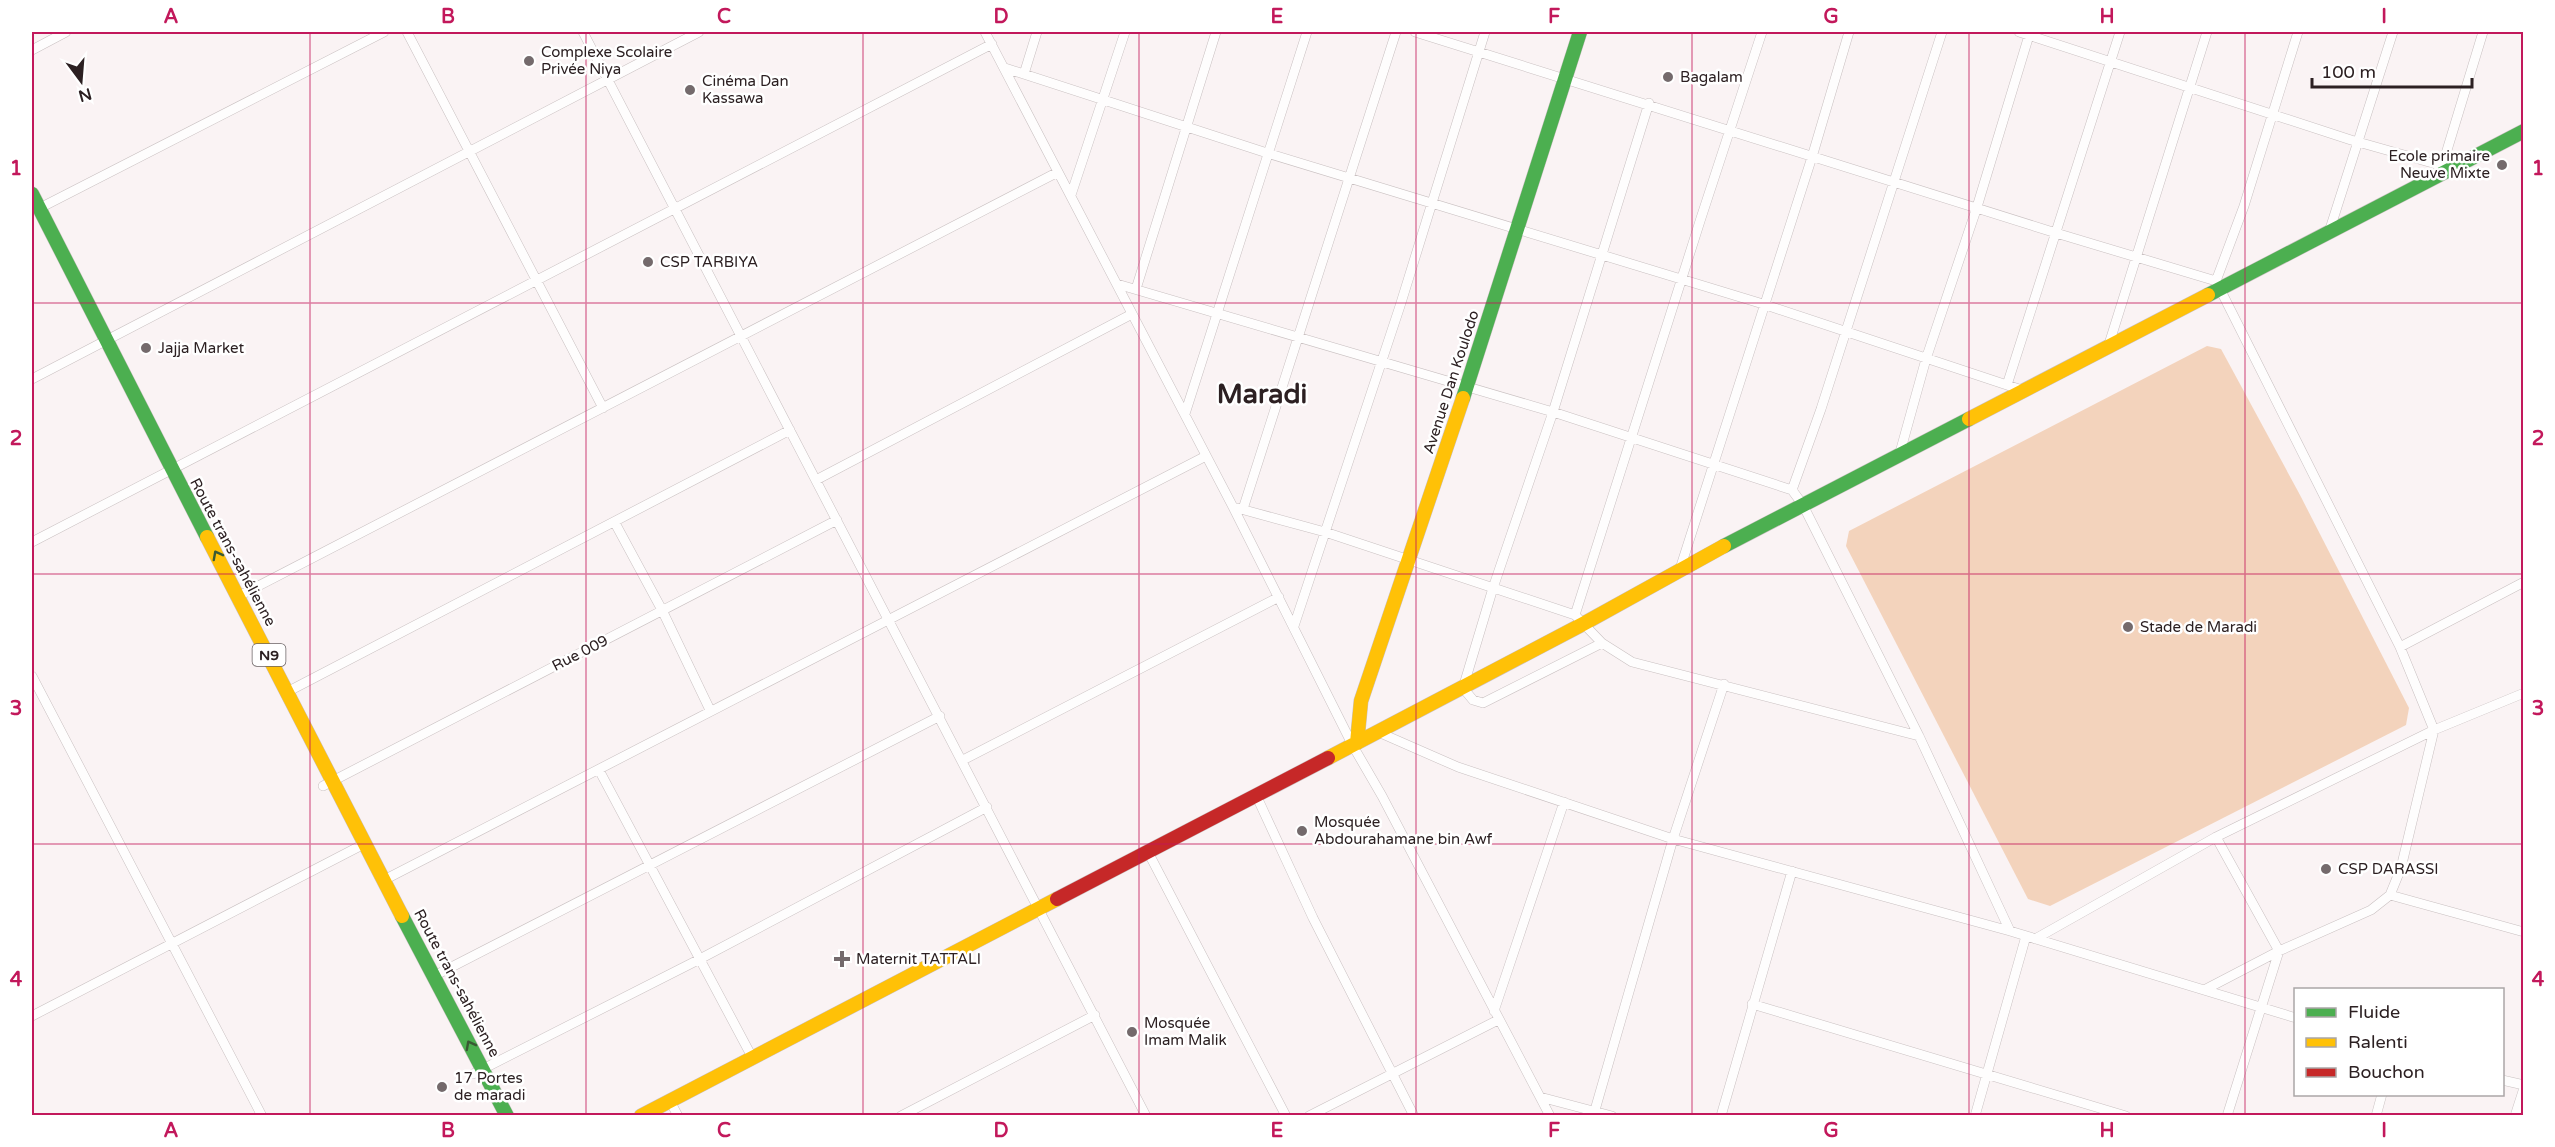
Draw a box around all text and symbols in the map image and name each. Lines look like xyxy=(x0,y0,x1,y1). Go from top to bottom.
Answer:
text: A xyxy=(164,5,179,29)
text: B xyxy=(441,5,455,29)
text: C xyxy=(717,5,731,29)
text: D xyxy=(993,5,1009,29)
text: E xyxy=(1271,5,1284,29)
text: F xyxy=(1548,5,1560,29)
text: G xyxy=(1823,5,1839,29)
text: H xyxy=(2099,5,2115,29)
text: I xyxy=(2381,5,2387,29)
place label: Complexe Scolaire Privée Niya xyxy=(541,43,672,78)
north arrow xyxy=(51,51,111,111)
scale bar xyxy=(2312,51,2472,89)
marker: Complexe Scolaire Privée Niya xyxy=(522,54,536,68)
text: 100 m xyxy=(2321,61,2376,83)
place label: Bagalam xyxy=(1680,68,1743,86)
marker: Bagalam xyxy=(1661,70,1675,84)
place label: Cinéma Dan Kassawa xyxy=(702,72,789,107)
text: N xyxy=(76,83,94,106)
marker: Cinéma Dan Kassawa xyxy=(683,83,697,97)
place label: Ecole primaire Neuve Mixte xyxy=(2389,147,2490,182)
text: 1 xyxy=(10,157,22,181)
text: 1 xyxy=(2532,157,2544,181)
marker: Ecole primaire Neuve Mixte xyxy=(2495,158,2509,172)
place label: CSP TARBIYA xyxy=(660,253,758,271)
marker: CSP TARBIYA xyxy=(641,255,655,269)
street label: Avenue Dan Koulodo xyxy=(1419,308,1483,456)
place label: Jajja Market xyxy=(158,339,245,357)
marker: Jajja Market xyxy=(139,341,153,355)
district label: Maradi xyxy=(1217,378,1307,411)
text: 2 xyxy=(10,427,22,451)
text: 2 xyxy=(2532,427,2544,451)
street label: Route trans-sahélienne xyxy=(186,475,280,629)
one-way arrow xyxy=(213,550,224,561)
place label: Stade de Maradi xyxy=(2140,618,2257,636)
marker: Stade de Maradi xyxy=(2121,620,2135,634)
street label: Rue 009 xyxy=(549,631,611,675)
road number: N9 xyxy=(252,644,286,666)
text: 3 xyxy=(10,697,22,721)
text: 3 xyxy=(2532,697,2544,721)
place label: Mosquée Abdourahamane bin Awf xyxy=(1314,813,1493,848)
marker: Mosquée Abdourahamane bin Awf xyxy=(1295,824,1309,838)
place label: CSP DARASSI xyxy=(2338,860,2439,878)
marker: CSP DARASSI xyxy=(2319,862,2333,876)
street label: Route trans-sahélienne xyxy=(410,906,504,1060)
marker: Maternit TATTALI xyxy=(833,950,851,968)
place label: Maternit TATTALI xyxy=(856,950,981,968)
text: 4 xyxy=(10,968,23,992)
text: 4 xyxy=(2532,968,2545,992)
legend xyxy=(2294,988,2504,1096)
text: Fluide xyxy=(2348,1001,2400,1023)
place label: Mosquée Imam Malik xyxy=(1144,1014,1227,1049)
marker: Mosquée Imam Malik xyxy=(1125,1025,1139,1039)
text: Ralenti xyxy=(2348,1031,2408,1053)
one-way arrow xyxy=(466,1040,478,1051)
text: Bouchon xyxy=(2348,1061,2425,1083)
place label: 17 Portes de maradi xyxy=(454,1069,525,1104)
marker: 17 Portes de maradi xyxy=(435,1080,449,1094)
text: A xyxy=(164,1119,179,1143)
text: B xyxy=(441,1119,455,1143)
text: C xyxy=(717,1119,731,1143)
text: D xyxy=(993,1119,1009,1143)
text: E xyxy=(1271,1119,1284,1143)
text: F xyxy=(1548,1119,1560,1143)
text: G xyxy=(1823,1119,1839,1143)
text: H xyxy=(2099,1119,2115,1143)
text: I xyxy=(2381,1119,2387,1143)

